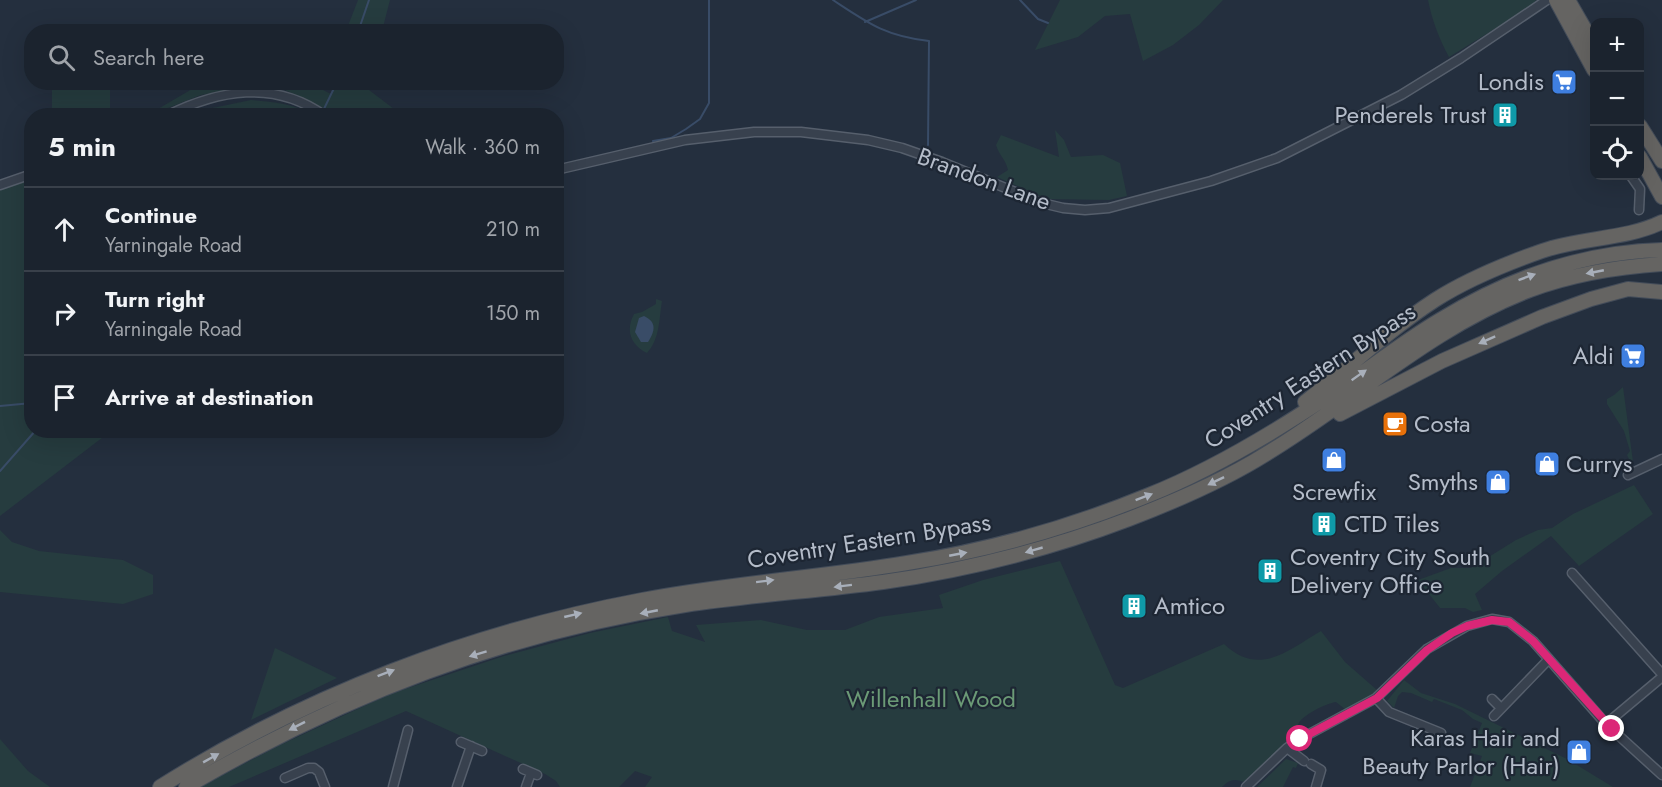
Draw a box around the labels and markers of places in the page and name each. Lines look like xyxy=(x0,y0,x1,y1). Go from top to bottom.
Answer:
place label: Londis xyxy=(1478,64,1544,99)
supermarket icon: Londis xyxy=(1549,67,1579,97)
place label: Penderels Trust xyxy=(1334,97,1486,132)
building icon: Penderels Trust xyxy=(1490,100,1520,130)
place label: Aldi xyxy=(1573,338,1614,373)
supermarket icon: Aldi xyxy=(1618,341,1648,371)
place label: Costa xyxy=(1414,406,1471,441)
cafe icon: Costa xyxy=(1380,409,1410,439)
shop icon: Screwfix xyxy=(1319,445,1349,475)
place label: Currys xyxy=(1566,446,1632,481)
shop icon: Currys xyxy=(1532,449,1562,479)
place label: Smyths xyxy=(1408,464,1478,499)
shop icon: Smyths xyxy=(1483,467,1513,497)
place label: Screwfix xyxy=(1292,474,1377,509)
place label: CTD Tiles xyxy=(1344,506,1439,541)
building icon: CTD Tiles xyxy=(1309,509,1339,539)
place label: Coventry City South Delivery Office xyxy=(1290,539,1490,602)
building icon: Coventry City South Delivery Office xyxy=(1255,556,1285,586)
place label: Amtico xyxy=(1154,588,1225,623)
building icon: Amtico xyxy=(1119,591,1149,621)
place label: Karas Hair and Beauty Parlor (Hair) xyxy=(1362,720,1560,783)
shop icon: Karas Hair and Beauty Parlor (Hair) xyxy=(1564,737,1594,767)

